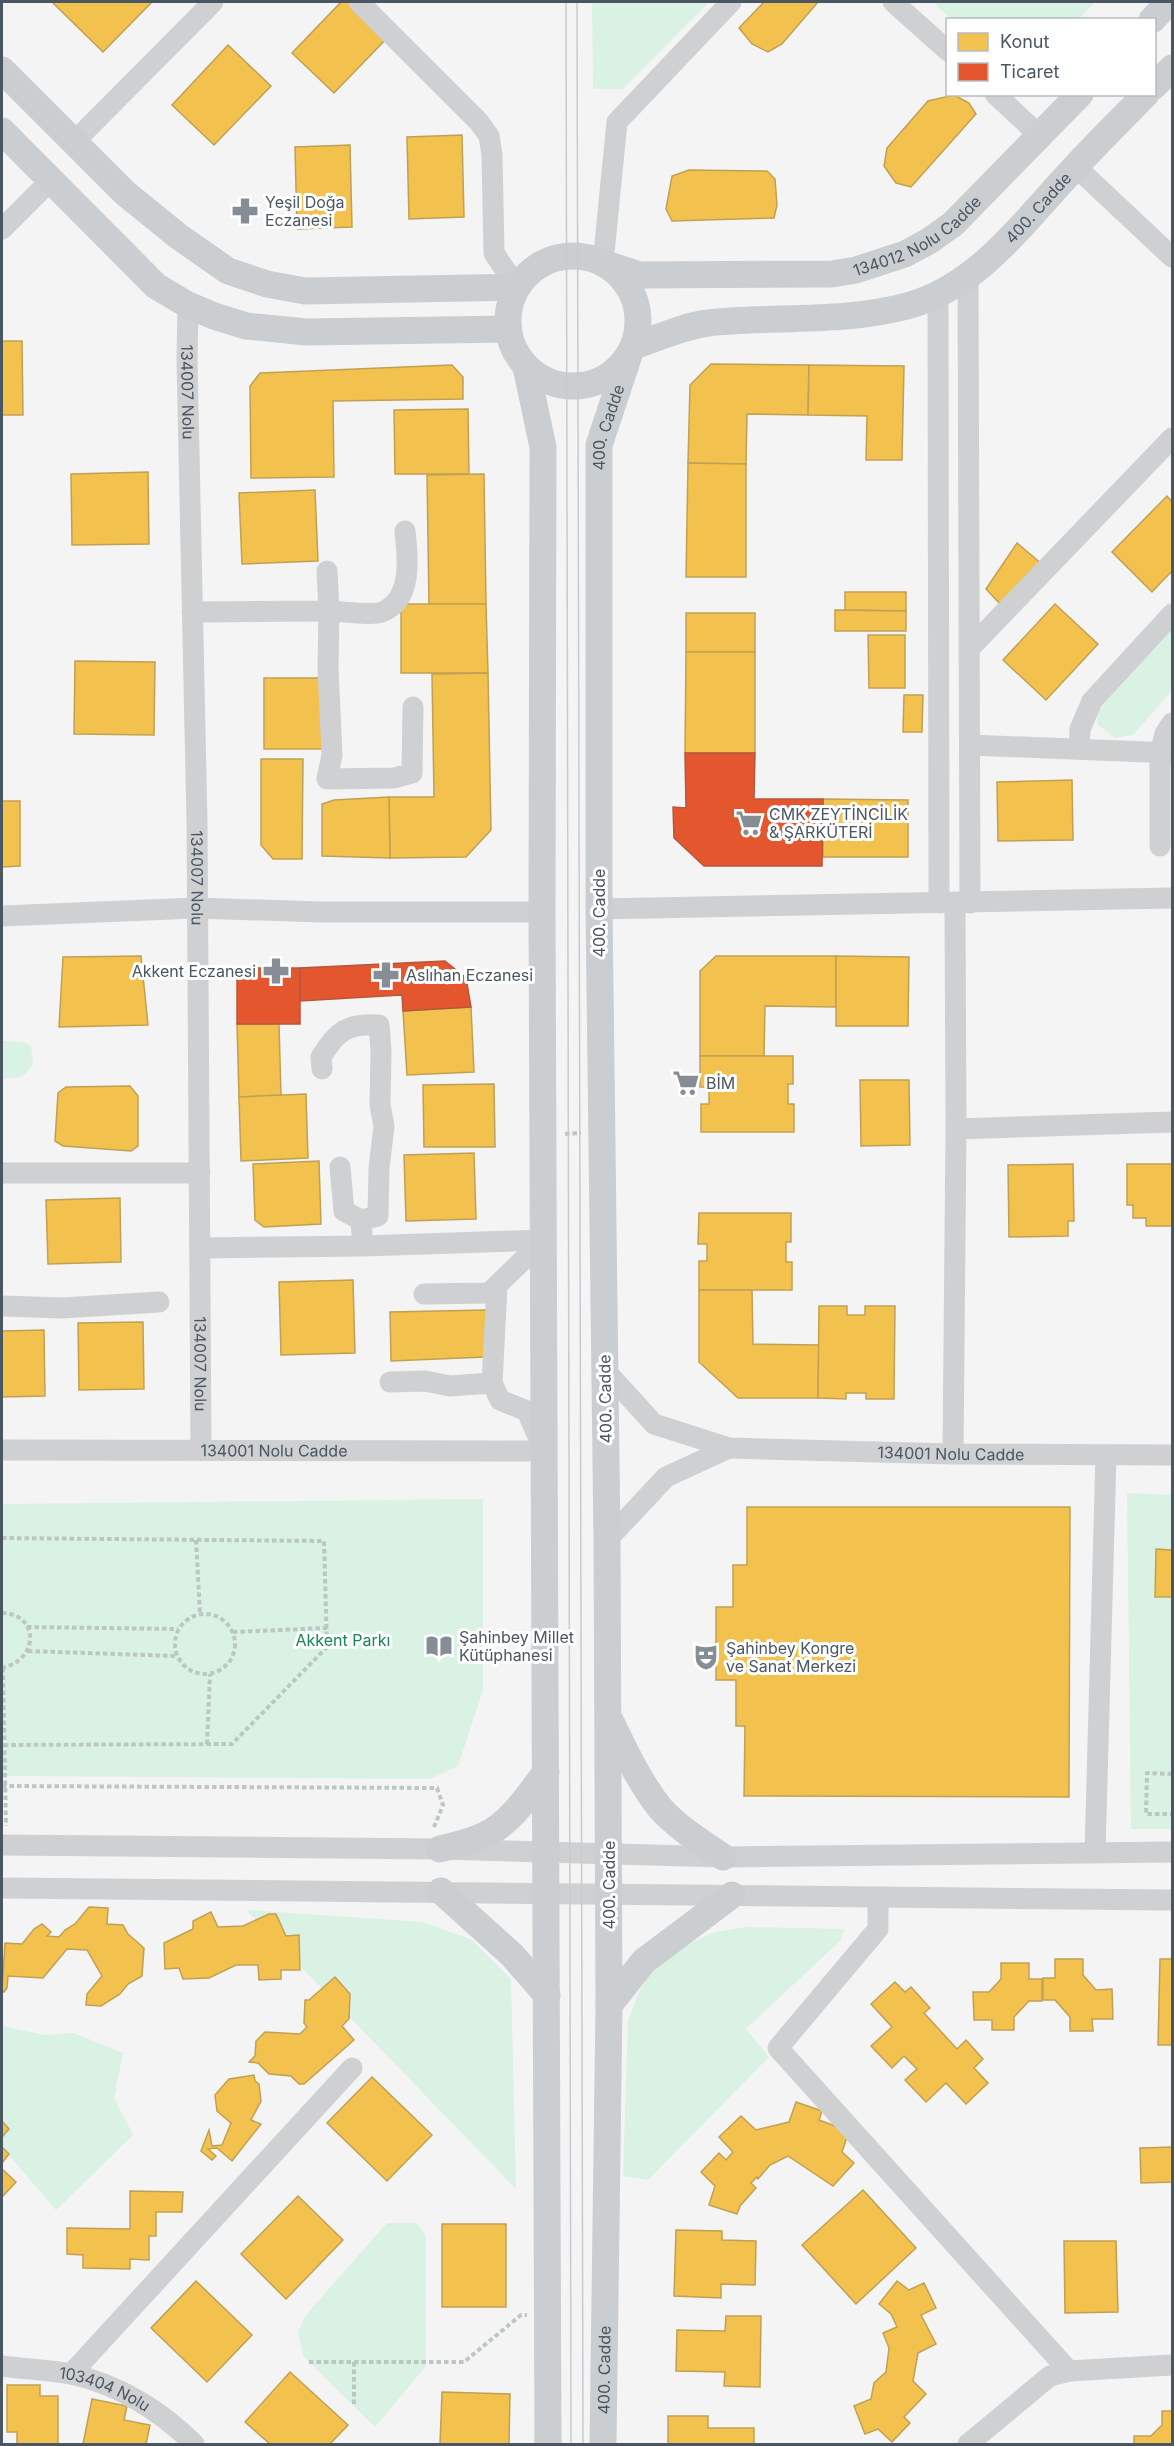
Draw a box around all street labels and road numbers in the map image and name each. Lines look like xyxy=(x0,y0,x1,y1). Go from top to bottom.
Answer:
street label: 400. Cadde xyxy=(1001,168,1075,247)
street label: 134012 Nolu Cadde xyxy=(850,191,985,280)
street label: 134007 Nolu xyxy=(177,344,199,440)
street label: 400. Cadde xyxy=(589,382,629,471)
street label: 134007 Nolu xyxy=(187,830,208,926)
street label: 400. Cadde xyxy=(589,869,609,957)
street label: 134007 Nolu xyxy=(190,1316,211,1412)
street label: 400. Cadde xyxy=(594,1354,616,1444)
street label: 134001 Nolu Cadde xyxy=(200,1440,348,1461)
street label: 134001 Nolu Cadde xyxy=(877,1442,1024,1464)
street label: 400. Cadde xyxy=(599,1841,619,1929)
street label: 400. Cadde xyxy=(593,2325,615,2415)
street label: 103404 Nolu xyxy=(58,2362,154,2416)

